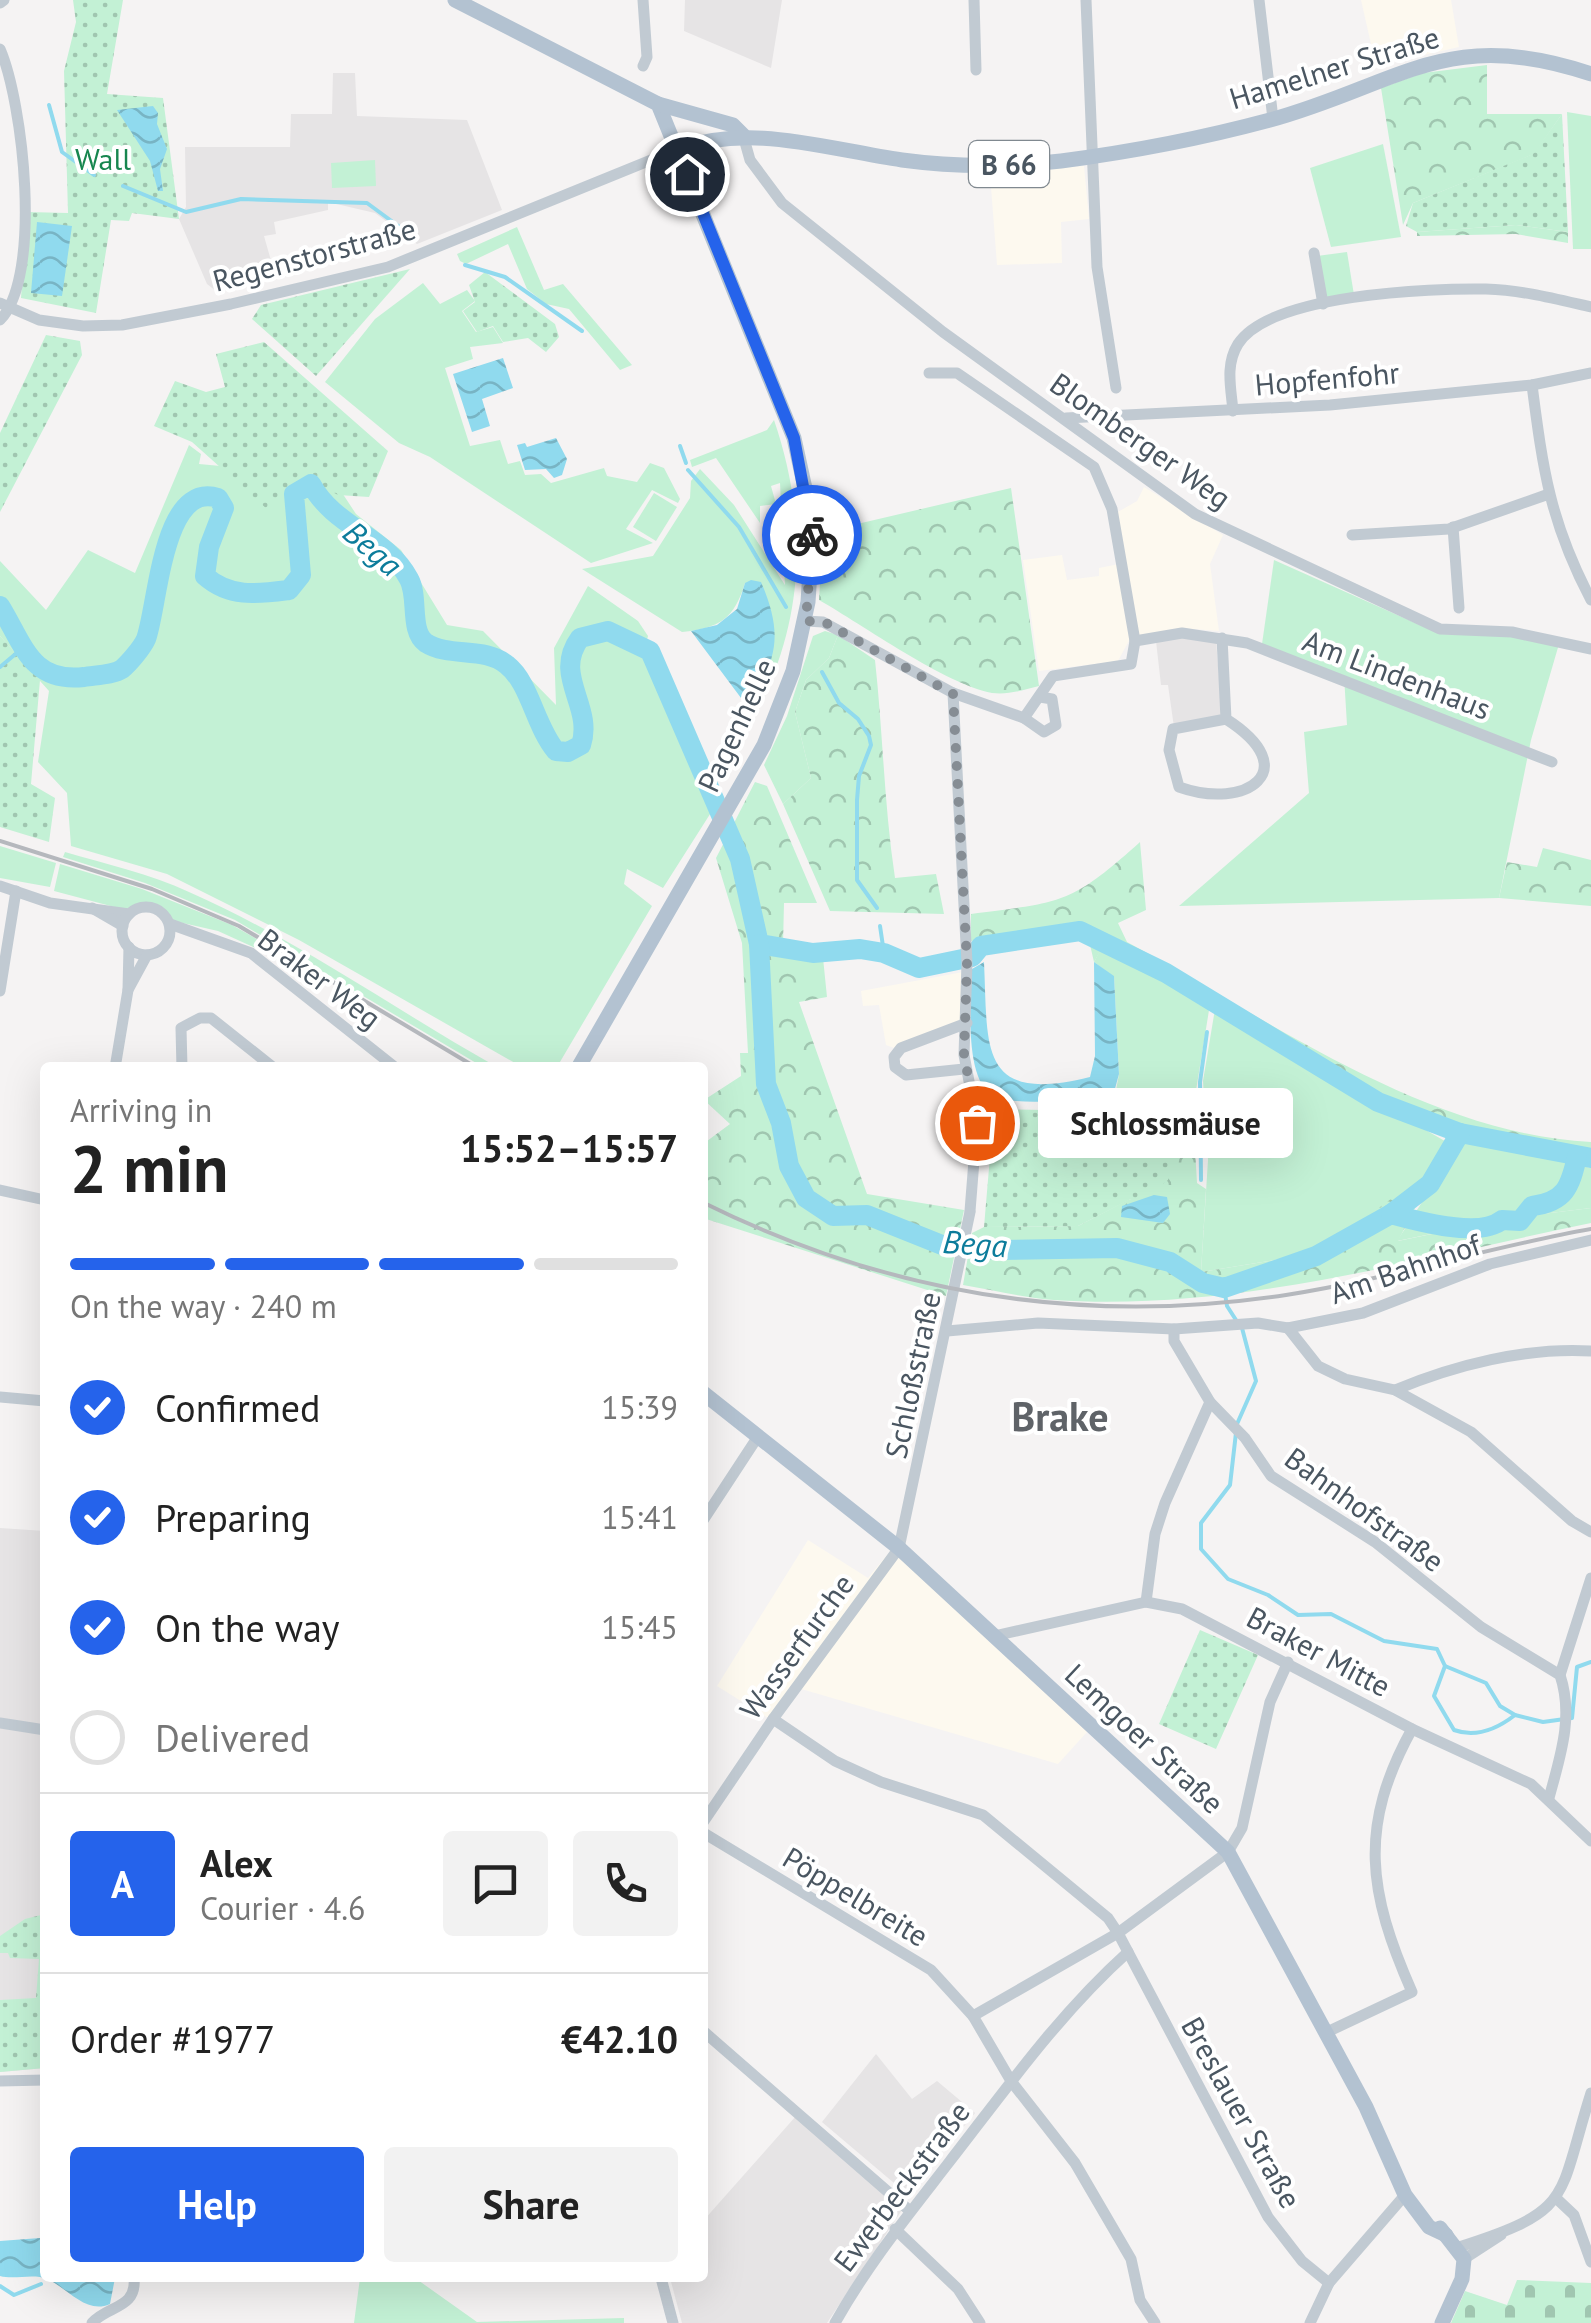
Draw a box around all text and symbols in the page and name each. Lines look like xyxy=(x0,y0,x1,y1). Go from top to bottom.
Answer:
street label: Hamelner Straße xyxy=(1224,17,1444,117)
pin xyxy=(645,132,730,217)
park label: Wall xyxy=(75,139,131,178)
road number: B 66 xyxy=(969,141,1049,187)
icon: home xyxy=(660,147,715,202)
street label: Regenstorstraße xyxy=(208,208,420,300)
street label: Hopfenfohr xyxy=(1253,352,1401,404)
street label: Blomberger Weg xyxy=(1043,363,1239,517)
courier xyxy=(762,485,862,585)
icon: bike xyxy=(785,508,840,563)
water label: Bega xyxy=(335,511,411,585)
street label: Am Lindenhaus xyxy=(1298,620,1496,728)
street label: Pagenhelle xyxy=(688,652,784,798)
street label: Braker Weg xyxy=(251,919,389,1037)
pin xyxy=(935,1081,1020,1166)
callout: Schlossmäuse xyxy=(1037,1088,1292,1158)
text: Arriving in xyxy=(70,1089,212,1131)
icon: bag xyxy=(950,1096,1005,1151)
text: Schlossmäuse xyxy=(1070,1102,1261,1144)
text: 15:52–15:57 xyxy=(460,1123,678,1172)
text: 2 min xyxy=(70,1126,229,1210)
water label: Bega xyxy=(941,1220,1009,1266)
street label: Am Bahnhof xyxy=(1325,1224,1487,1312)
text: On the way · 240 m xyxy=(70,1285,337,1327)
street label: Schloßstraße xyxy=(875,1288,949,1462)
icon: check xyxy=(70,1380,125,1435)
text: Confirmed xyxy=(155,1383,321,1432)
text: 15:39 xyxy=(601,1386,678,1428)
district label: Brake xyxy=(1012,1390,1109,1442)
street label: Bahnhofstraße xyxy=(1278,1438,1452,1580)
icon: check xyxy=(70,1490,125,1545)
text: Preparing xyxy=(155,1493,311,1542)
text: 15:41 xyxy=(601,1496,678,1538)
street label: Wasserfurche xyxy=(730,1566,862,1726)
street label: Braker Mitte xyxy=(1240,1597,1398,1705)
icon: check xyxy=(70,1600,125,1655)
text: On the way xyxy=(155,1603,340,1652)
text: 15:45 xyxy=(601,1606,678,1648)
street label: Lemgoer Straße xyxy=(1057,1654,1233,1822)
text: Delivered xyxy=(155,1713,310,1762)
button: chat xyxy=(443,1831,548,1936)
button: phone xyxy=(573,1831,678,1936)
street label: Pöppelbreite xyxy=(776,1837,936,1955)
text: Alex xyxy=(200,1838,273,1887)
text: A xyxy=(111,1859,134,1908)
text: Courier · 4.6 xyxy=(200,1887,366,1929)
street label: Breslauer Straße xyxy=(1173,2009,1311,2215)
text: Order #1977 xyxy=(70,2014,275,2063)
text: €42.10 xyxy=(561,2014,678,2063)
street label: Ewerbeckstraße xyxy=(824,2093,978,2279)
button: Help xyxy=(70,2147,364,2262)
button: Share xyxy=(384,2147,678,2262)

